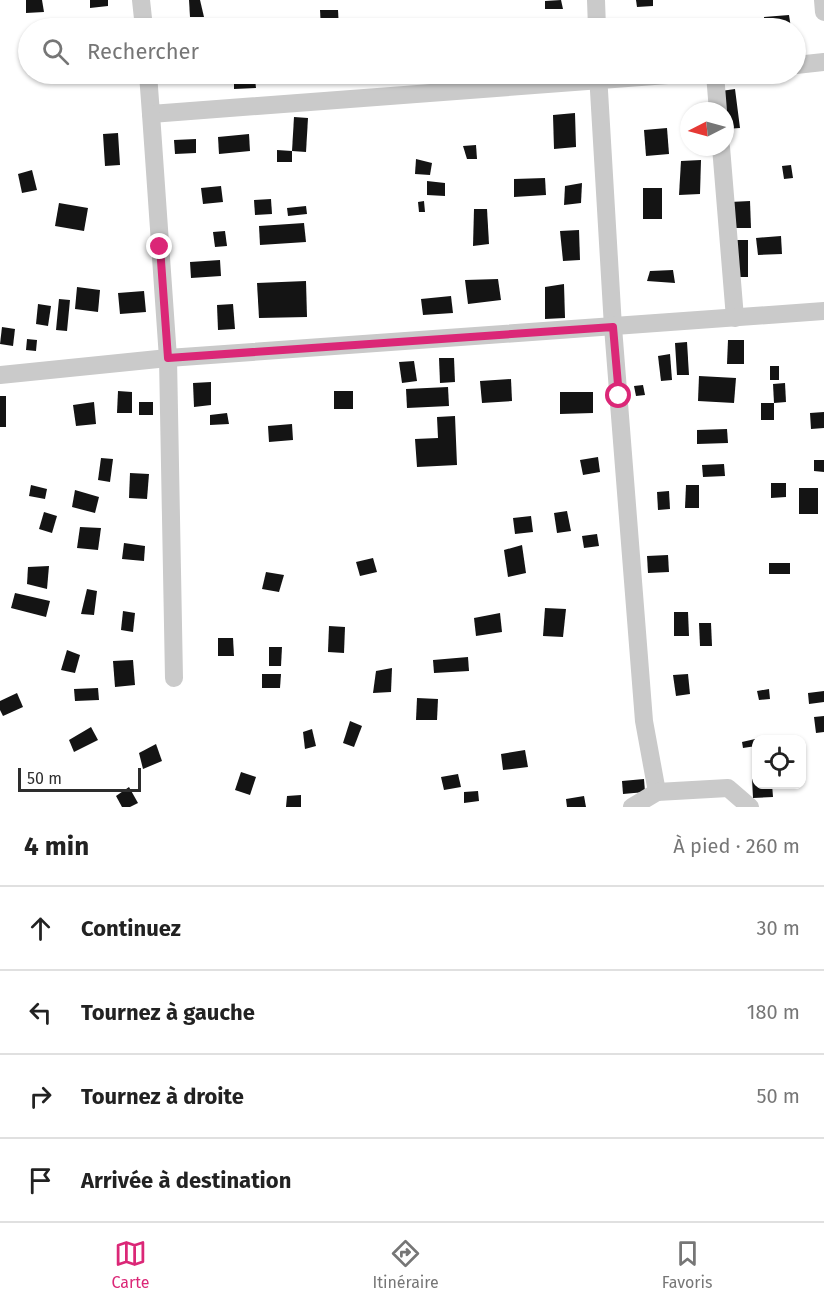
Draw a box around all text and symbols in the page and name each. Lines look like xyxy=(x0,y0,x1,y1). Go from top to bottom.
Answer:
search box xyxy=(18,18,806,84)
icon: search xyxy=(39,35,72,68)
text: Rechercher xyxy=(87,38,199,65)
north arrow xyxy=(680,102,734,156)
route end xyxy=(146,233,172,259)
route start xyxy=(605,382,631,408)
map controls xyxy=(752,735,806,789)
button: locate xyxy=(752,735,806,789)
scale bar xyxy=(18,765,141,792)
text: 50 m xyxy=(27,769,62,788)
text: 4 min xyxy=(24,831,89,862)
text: À pied · 260 m xyxy=(673,834,800,858)
icon: ahead xyxy=(24,912,57,945)
text: Continuez xyxy=(81,915,181,942)
text: 30 m xyxy=(756,916,800,940)
icon: left xyxy=(24,996,57,1029)
text: Tournez à gauche xyxy=(81,999,255,1026)
text: 180 m xyxy=(747,1000,800,1024)
icon: right xyxy=(24,1080,57,1113)
text: Tournez à droite xyxy=(81,1083,244,1110)
text: 50 m xyxy=(756,1084,800,1108)
icon: arrive xyxy=(24,1164,57,1197)
text: Arrivée à destination xyxy=(81,1167,291,1194)
tab: Carte xyxy=(112,1237,149,1292)
tab: Itinéraire xyxy=(372,1237,439,1292)
tab: Favoris xyxy=(662,1237,712,1292)

